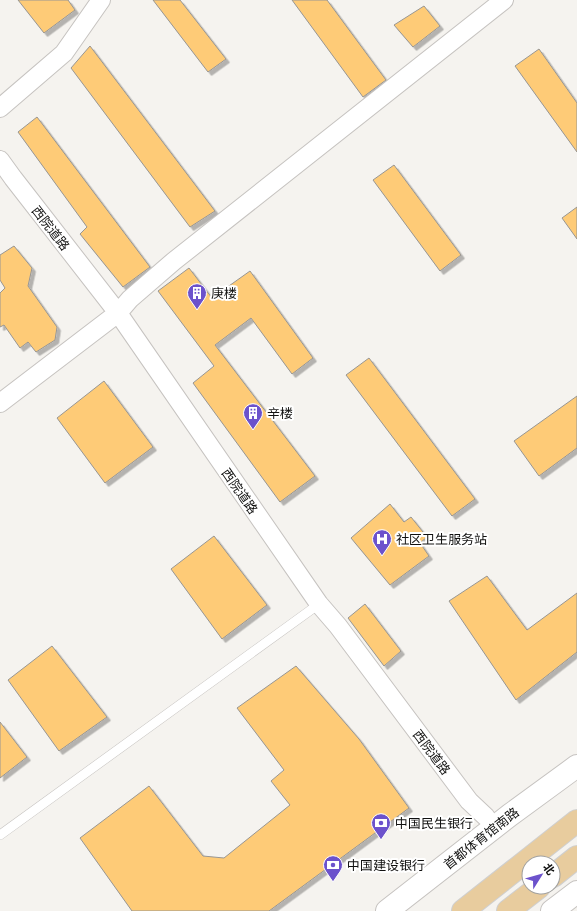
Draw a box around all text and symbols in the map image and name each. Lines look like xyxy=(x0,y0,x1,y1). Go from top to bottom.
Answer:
street label: 西院道路 xyxy=(26,202,74,255)
building icon: 庚楼 xyxy=(186,282,208,310)
place label: 庚楼 xyxy=(211,284,237,304)
building icon: 辛楼 xyxy=(242,402,264,430)
place label: 辛楼 xyxy=(267,404,293,424)
street label: 西院道路 xyxy=(216,465,262,519)
hospital icon: 社区卫生服务站 xyxy=(371,528,393,556)
place label: 社区卫生服务站 xyxy=(396,530,487,550)
street label: 西院道路 xyxy=(408,726,455,779)
street label: 首都体育馆南路 xyxy=(440,803,524,875)
bank icon: 中国民生银行 xyxy=(370,812,392,840)
place label: 中国民生银行 xyxy=(395,814,473,834)
bank icon: 中国建设银行 xyxy=(322,854,344,882)
north arrow xyxy=(521,855,561,895)
place label: 中国建设银行 xyxy=(347,856,425,876)
text: 北 xyxy=(538,860,559,879)

